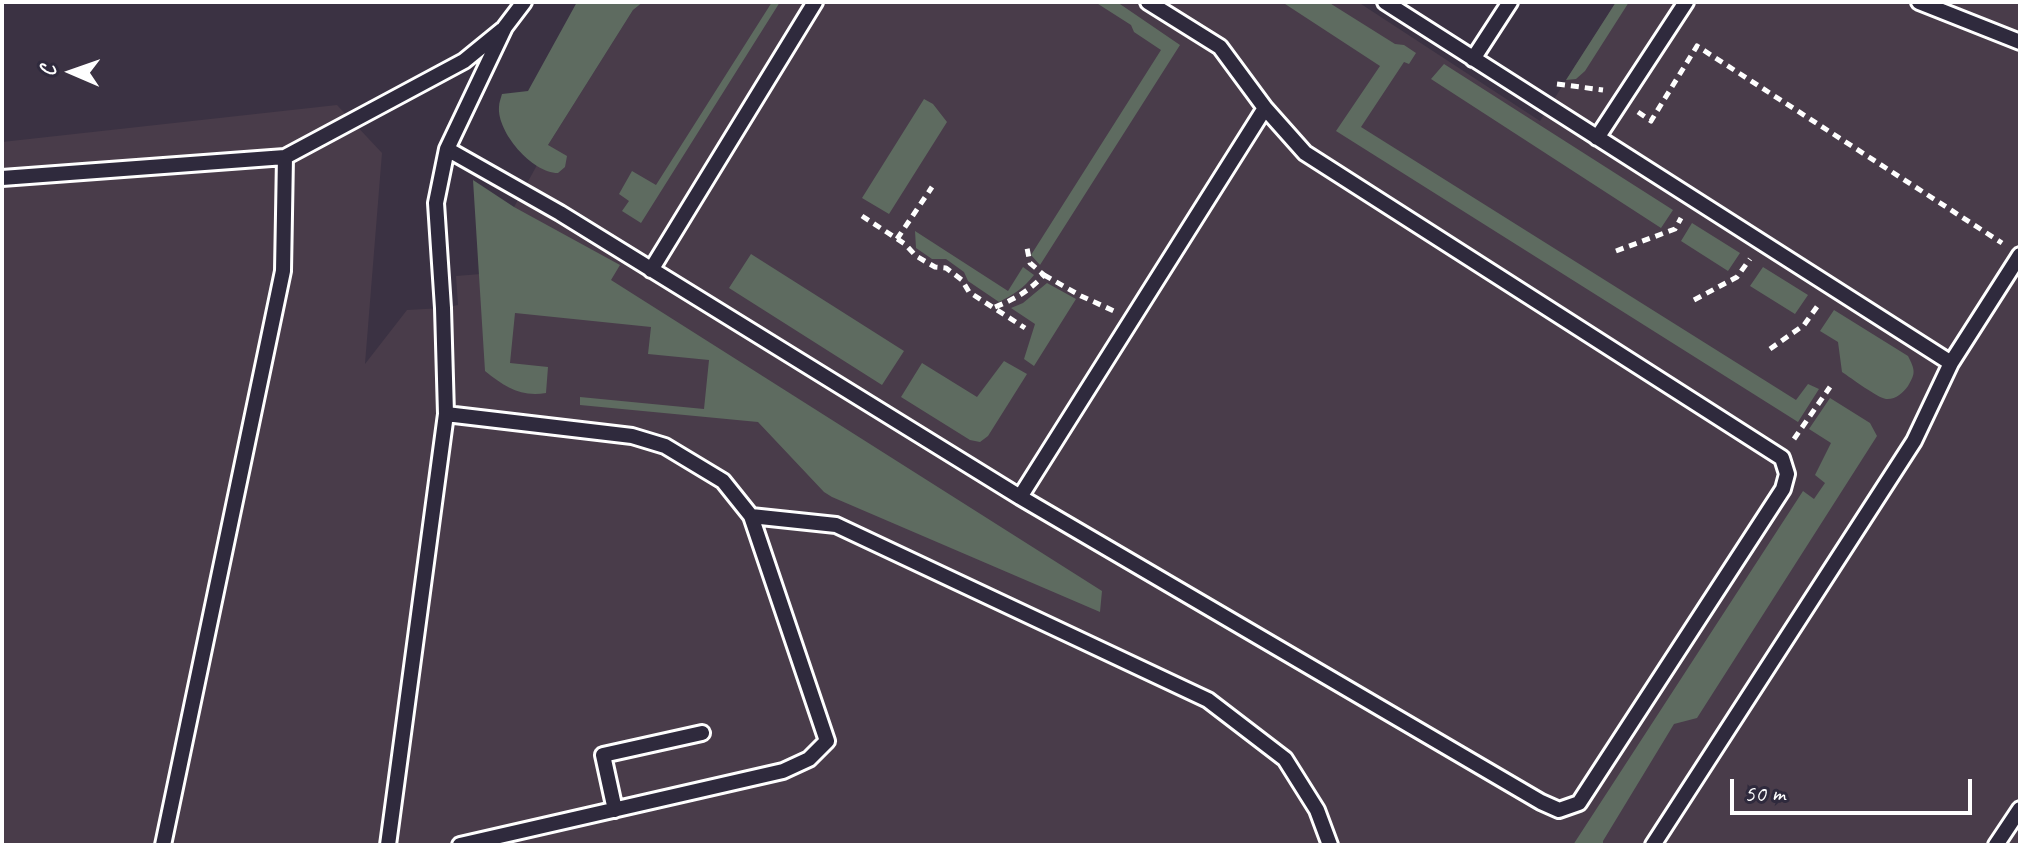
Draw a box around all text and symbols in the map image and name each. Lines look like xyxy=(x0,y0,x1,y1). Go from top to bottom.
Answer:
north arrow xyxy=(32,32,112,112)
text: С xyxy=(34,65,62,77)
scale bar xyxy=(1734,763,1976,813)
text: 50 m xyxy=(1744,778,1785,808)

